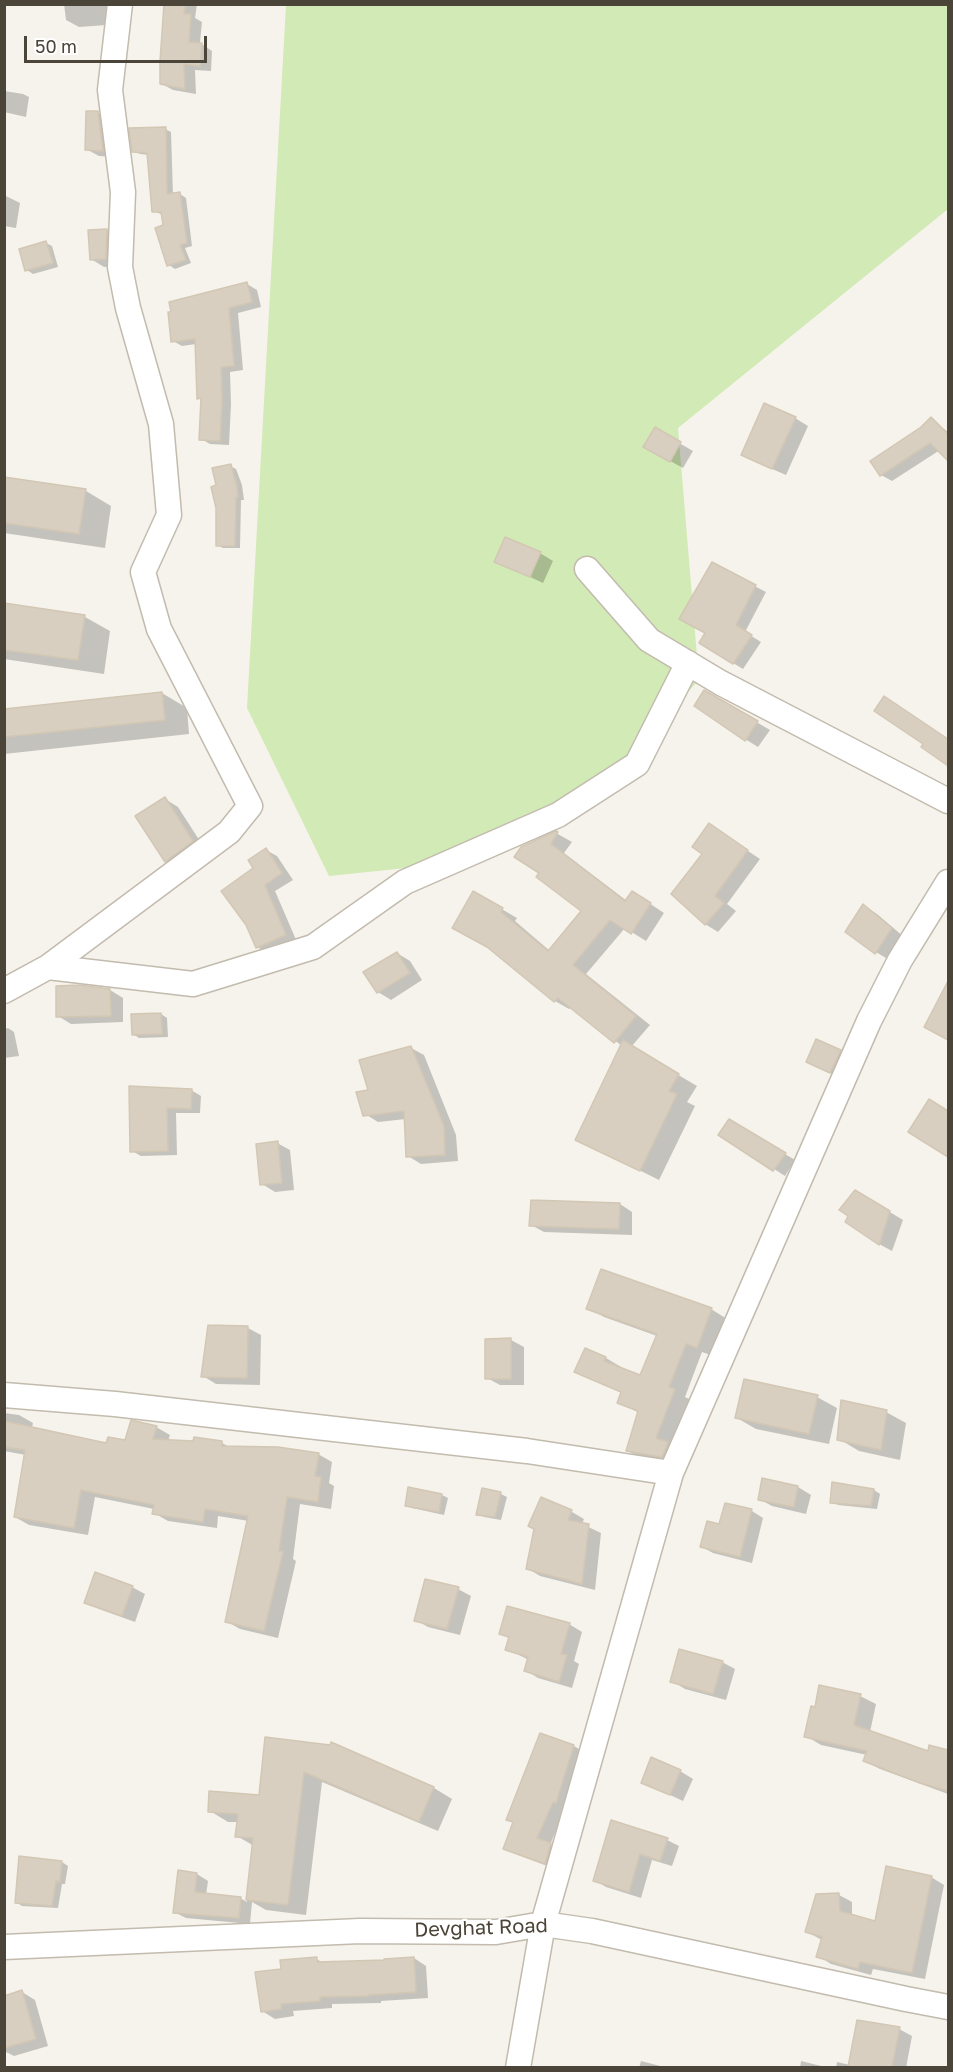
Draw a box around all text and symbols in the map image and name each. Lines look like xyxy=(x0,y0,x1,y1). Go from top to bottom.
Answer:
scale bar xyxy=(27,24,210,62)
text: 50 m xyxy=(35,35,77,57)
street label: Devghat Road xyxy=(414,1914,548,1942)

